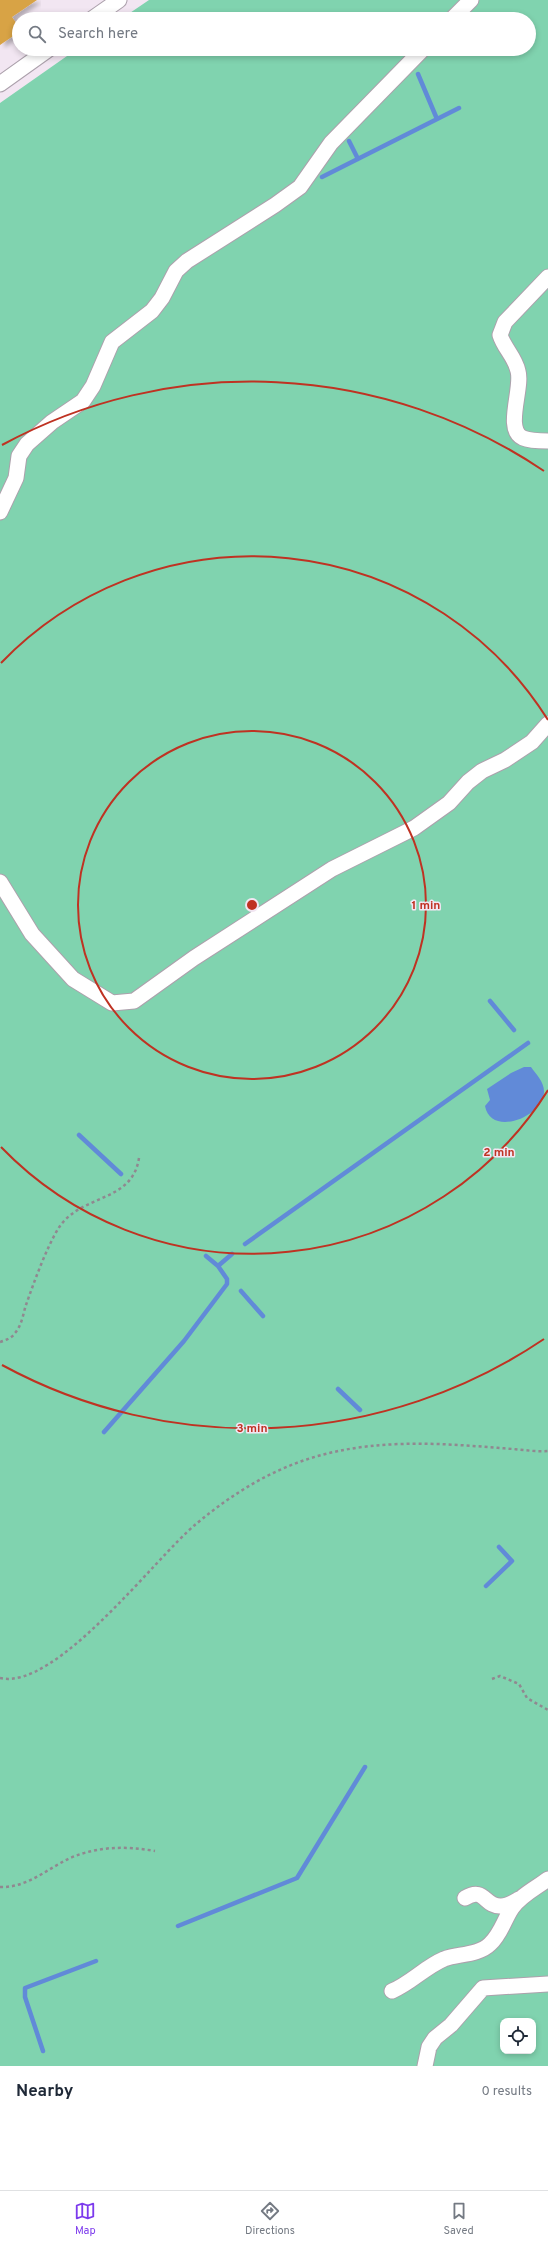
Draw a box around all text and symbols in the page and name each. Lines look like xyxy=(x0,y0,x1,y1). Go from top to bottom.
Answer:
search box xyxy=(12,12,536,56)
icon: search xyxy=(26,23,48,45)
text: Search here xyxy=(58,25,138,44)
centre of rings xyxy=(245,898,259,912)
text: 1 min xyxy=(412,898,440,914)
text: 2 min xyxy=(483,1145,515,1161)
text: 3 min xyxy=(236,1421,268,1437)
map controls xyxy=(500,2018,536,2054)
button: locate xyxy=(500,2018,536,2054)
text: Nearby xyxy=(16,2081,73,2103)
text: 0 results xyxy=(481,2084,532,2100)
tab: Map xyxy=(74,2200,96,2238)
tab: Directions xyxy=(245,2200,295,2238)
tab: Saved xyxy=(443,2200,474,2238)

